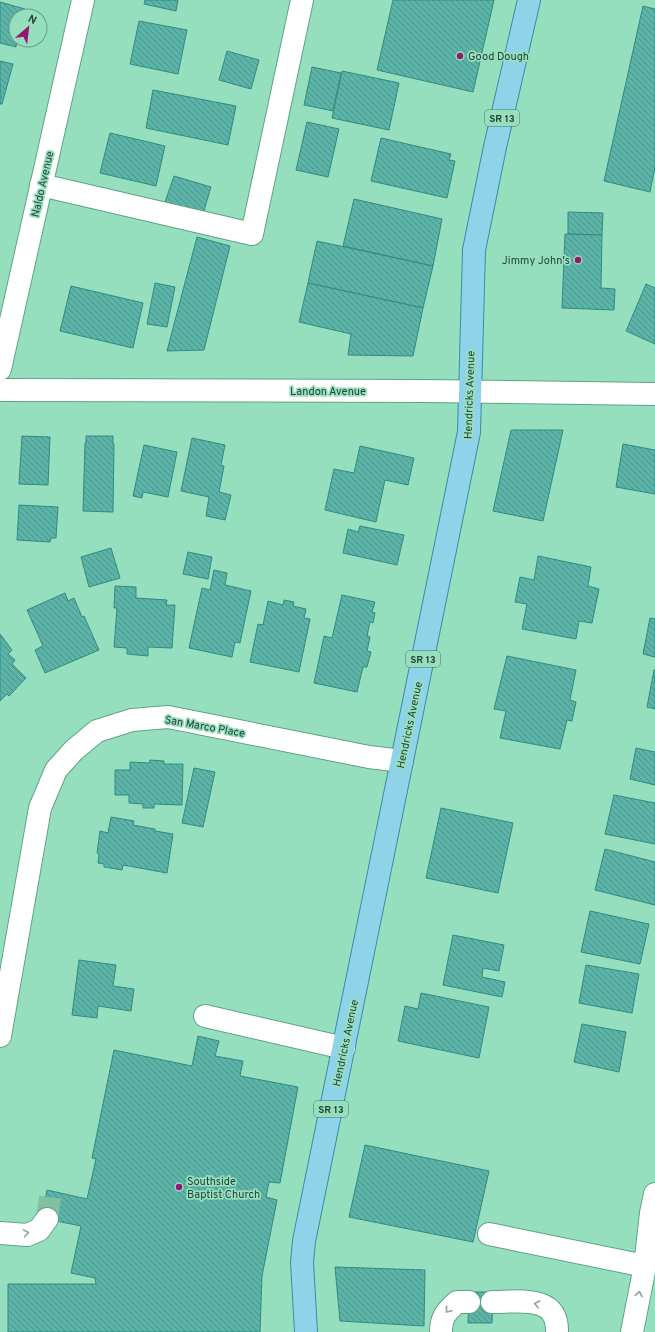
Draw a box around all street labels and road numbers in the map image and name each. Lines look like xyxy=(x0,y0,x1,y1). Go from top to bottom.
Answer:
road number: SR 13 xyxy=(485,110,519,126)
street label: Naldo Avenue xyxy=(29,150,57,219)
street label: Hendricks Avenue xyxy=(461,350,479,440)
street label: Landon Avenue xyxy=(290,385,366,399)
road number: SR 13 xyxy=(406,651,440,667)
street label: Hendricks Avenue xyxy=(394,680,426,770)
street label: San Marco Place xyxy=(164,713,246,741)
street label: Hendricks Avenue xyxy=(330,998,362,1088)
road number: SR 13 xyxy=(314,1101,348,1117)

